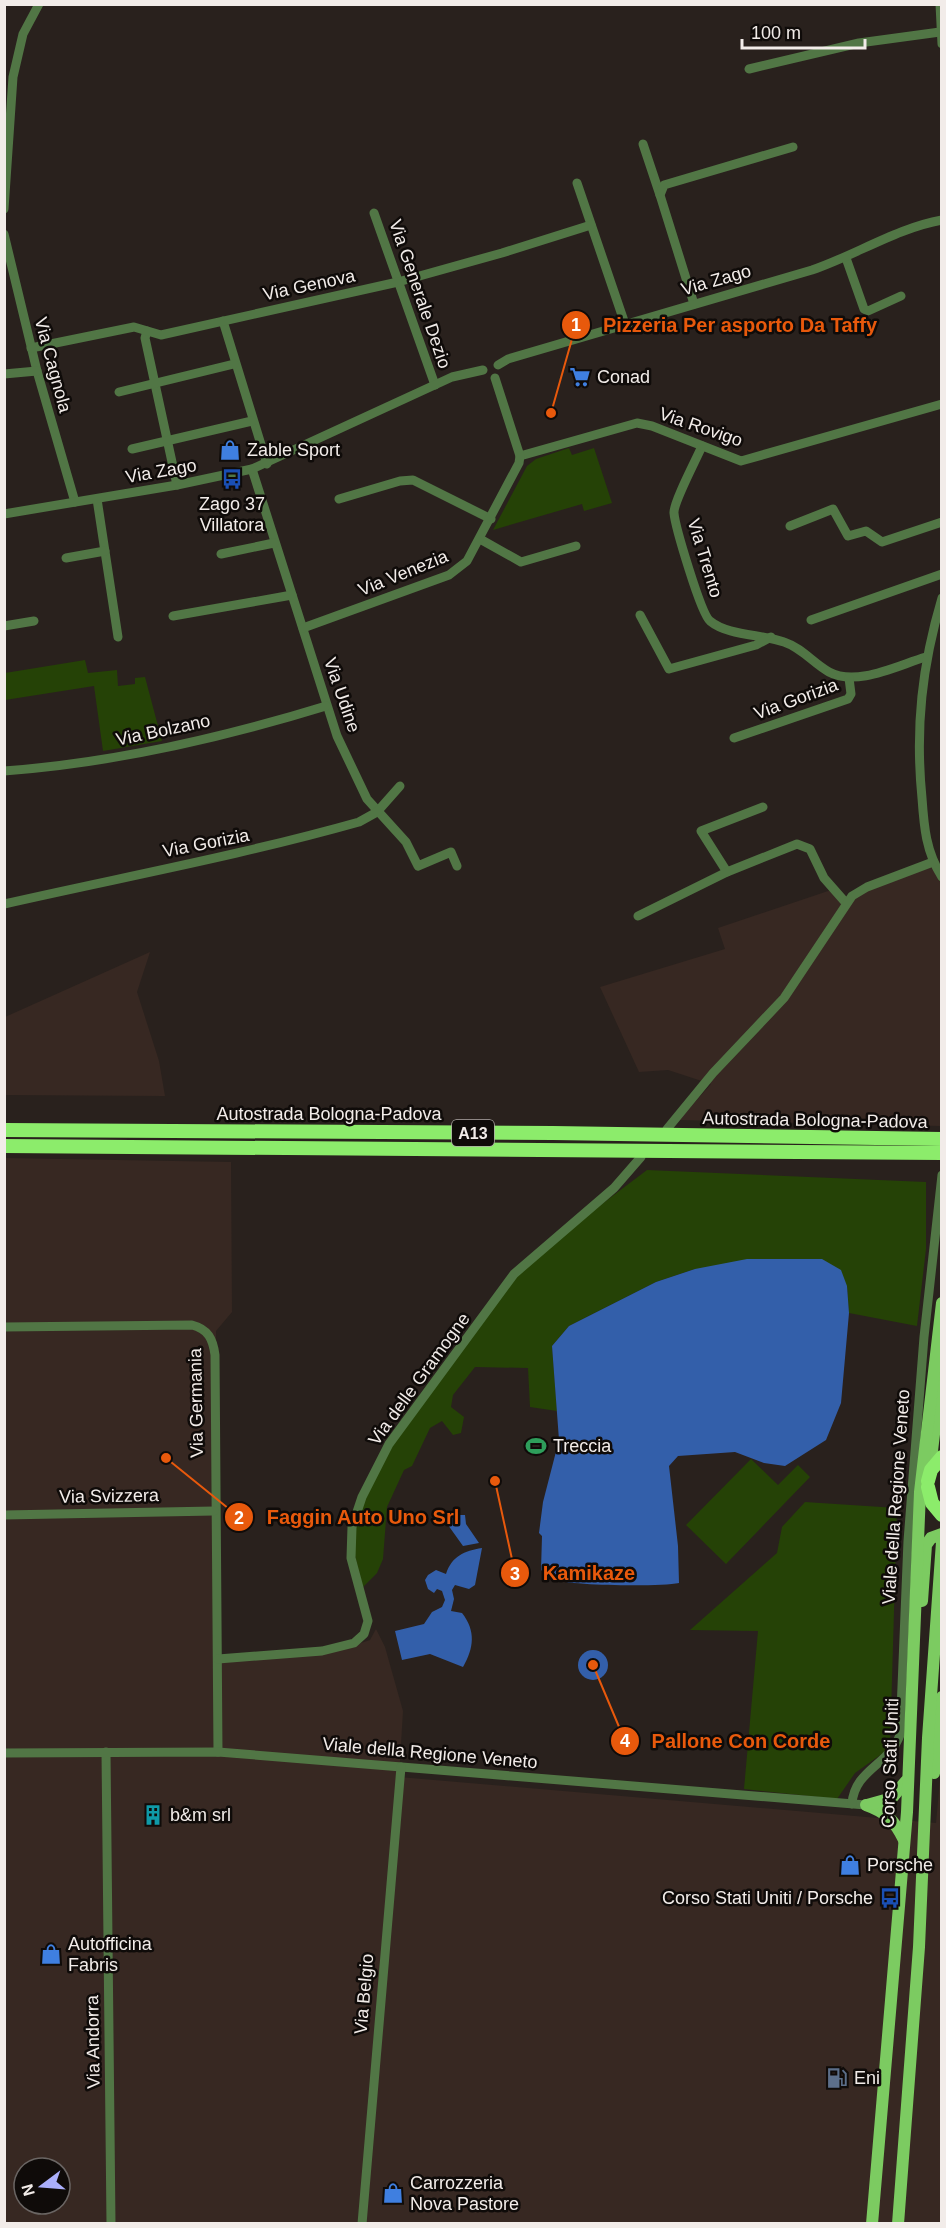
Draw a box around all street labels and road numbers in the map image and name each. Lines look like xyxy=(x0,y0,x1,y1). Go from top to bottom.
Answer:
street label: Via Generale Dezio xyxy=(385,217,455,371)
street label: Via Zago xyxy=(679,261,753,299)
street label: Via Genova xyxy=(261,265,358,305)
street label: Via Cagnola xyxy=(31,315,76,416)
street label: Via Rovigo xyxy=(657,403,745,451)
street label: Via Zago xyxy=(124,455,198,487)
street label: Via Trento xyxy=(683,516,727,600)
street label: Via Venezia xyxy=(355,546,452,600)
street label: Via Udine xyxy=(320,655,364,735)
street label: Via Gorizia xyxy=(751,674,842,723)
street label: Via Bolzano xyxy=(114,710,212,750)
street label: Via Gorizia xyxy=(161,825,252,861)
street label: Autostrada Bologna-Padova xyxy=(216,1104,443,1124)
street label: Autostrada Bologna-Padova xyxy=(702,1108,929,1132)
road number: A13 xyxy=(452,1120,494,1146)
street label: Via delle Gramogne xyxy=(364,1309,474,1449)
street label: Via Germania xyxy=(185,1347,207,1458)
street label: Viale della Regione Veneto xyxy=(878,1389,914,1605)
street label: Via Svizzera xyxy=(59,1485,160,1507)
street label: Corso Stati Uniti xyxy=(878,1698,902,1828)
street label: Viale della Regione Veneto xyxy=(322,1734,538,1772)
street label: Via Belgio xyxy=(351,1953,377,2035)
street label: Via Andorra xyxy=(82,1994,104,2089)

